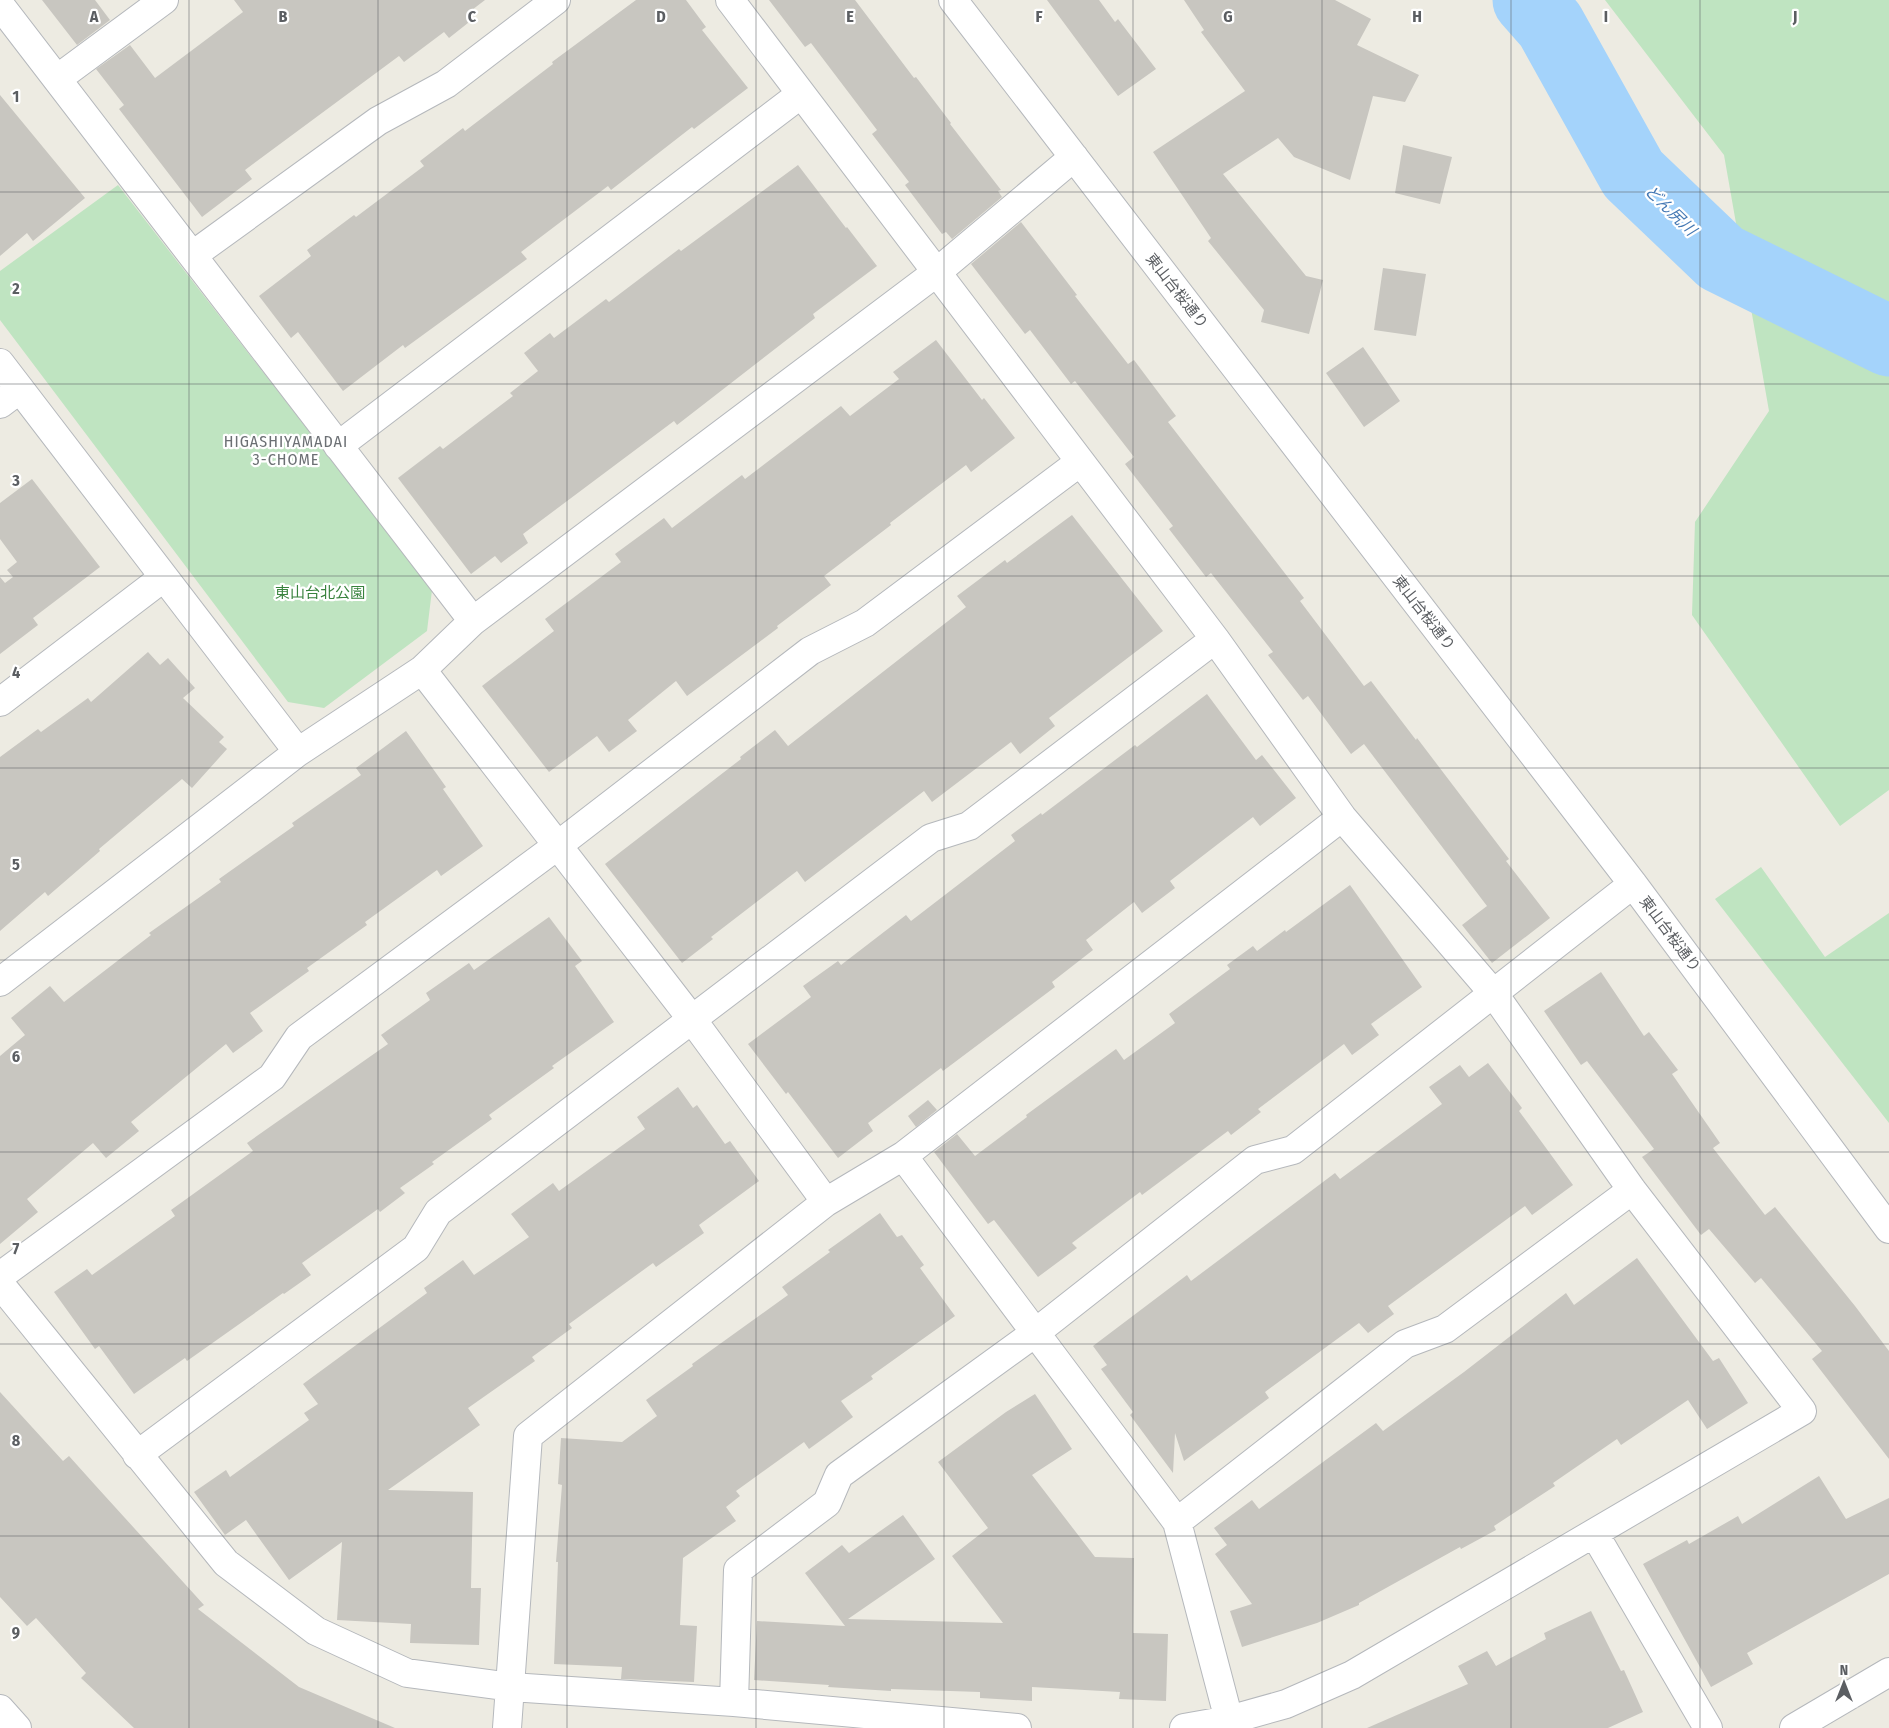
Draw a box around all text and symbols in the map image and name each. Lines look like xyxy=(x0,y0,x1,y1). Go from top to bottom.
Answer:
text: A xyxy=(89,7,99,26)
text: B xyxy=(279,7,288,26)
text: C xyxy=(468,7,477,26)
text: D xyxy=(656,7,666,26)
text: E xyxy=(846,7,854,26)
text: F xyxy=(1035,7,1043,26)
text: G xyxy=(1223,7,1233,26)
text: H xyxy=(1412,7,1422,26)
text: I xyxy=(1604,7,1608,26)
text: J xyxy=(1792,7,1797,26)
text: 1 xyxy=(13,87,19,106)
water label: どん尻川 xyxy=(1641,181,1702,241)
street label: 東山台桜通り xyxy=(1142,250,1212,332)
text: 2 xyxy=(11,279,20,298)
district label: HIGASHIYAMADAI 3-CHOME xyxy=(224,432,348,469)
text: 3 xyxy=(11,471,20,490)
street label: 東山台桜通り xyxy=(1389,572,1459,654)
park label: 東山台北公園 xyxy=(275,584,365,602)
text: 4 xyxy=(12,663,20,682)
text: 5 xyxy=(12,855,20,874)
street label: 東山台桜通り xyxy=(1636,893,1704,975)
text: 6 xyxy=(12,1047,20,1066)
text: 7 xyxy=(13,1239,20,1258)
text: 8 xyxy=(12,1431,21,1450)
text: 9 xyxy=(12,1623,20,1642)
north arrow xyxy=(1819,1658,1869,1708)
text: N xyxy=(1840,1662,1848,1679)

